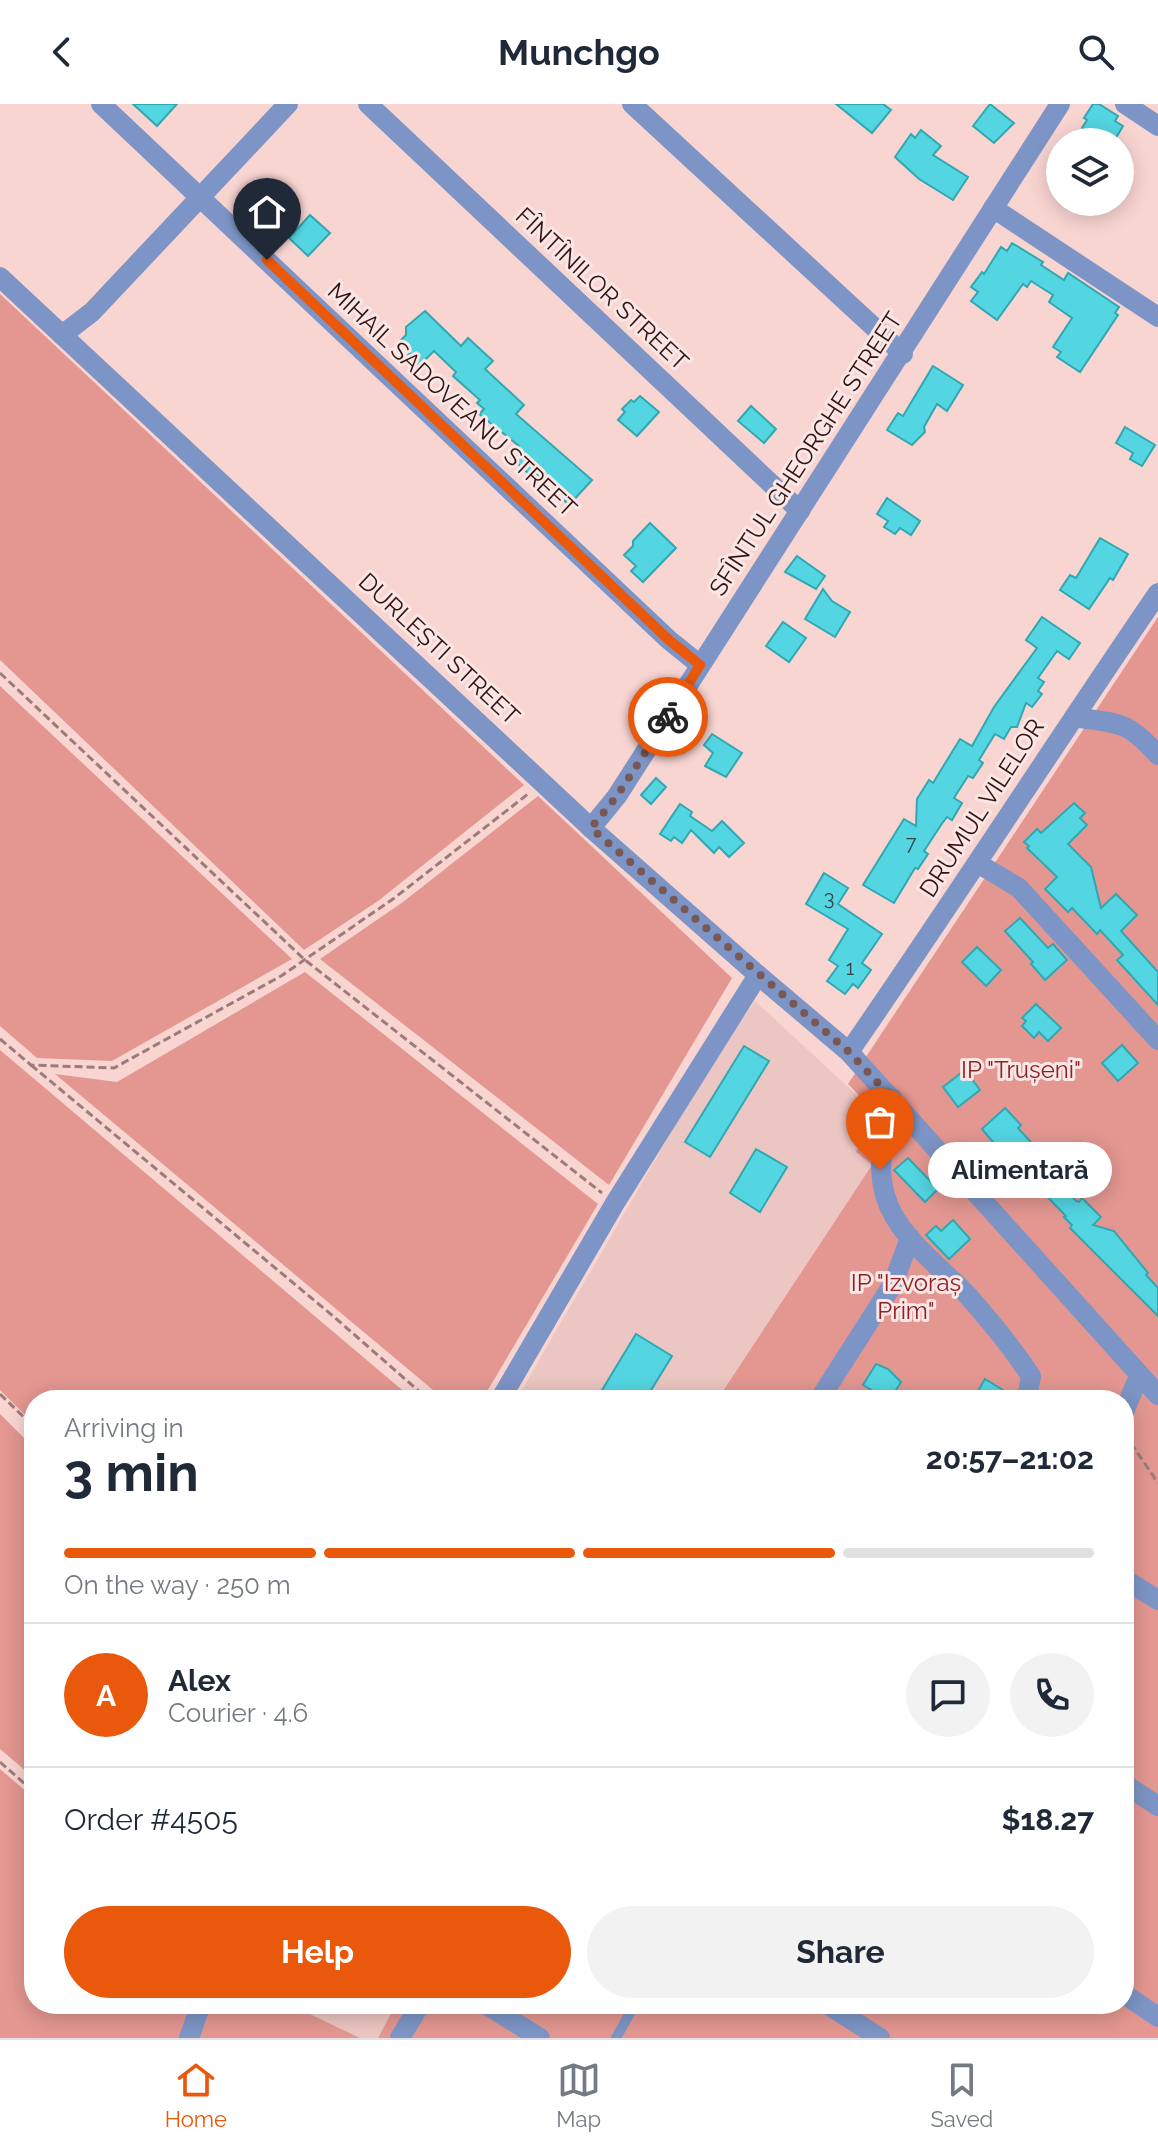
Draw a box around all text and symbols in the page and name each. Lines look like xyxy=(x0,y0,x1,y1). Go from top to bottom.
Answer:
icon: back xyxy=(40,30,84,74)
icon: search xyxy=(1074,30,1118,74)
text: Munchgo xyxy=(498,31,660,73)
map controls xyxy=(1046,128,1134,216)
button: layers xyxy=(1046,128,1134,216)
pin xyxy=(233,178,301,260)
icon: home xyxy=(245,190,289,234)
street label: FÎNTÎNILOR STREET xyxy=(510,201,695,376)
street label: MIHAIL SADOVEANU STREET xyxy=(322,277,583,523)
street label: SFÎNTUL GHEORGHE STREET xyxy=(703,306,909,601)
street label: DURLEȘTI STREET xyxy=(353,567,526,731)
courier xyxy=(628,677,708,757)
icon: bike xyxy=(646,695,690,739)
street label: DRUMUL VILELOR xyxy=(913,713,1050,902)
house number: 7 xyxy=(906,831,917,855)
house number: 3 xyxy=(824,886,834,910)
house number: 1 xyxy=(846,956,855,980)
park label: IP "Trușeni" xyxy=(961,1055,1081,1084)
pin xyxy=(846,1088,914,1170)
icon: bag xyxy=(858,1100,902,1144)
callout: Alimentară xyxy=(928,1142,1112,1198)
text: Alimentară xyxy=(951,1155,1089,1185)
park label: IP "Izvoraș Prim" xyxy=(851,1268,961,1325)
text: Arriving in xyxy=(64,1413,184,1443)
text: 20:57–21:02 xyxy=(926,1441,1094,1476)
text: 3 min xyxy=(64,1442,199,1503)
text: On the way · 250 m xyxy=(64,1570,291,1600)
button: chat xyxy=(906,1653,990,1737)
button: phone xyxy=(1010,1653,1094,1737)
text: Alex xyxy=(168,1663,231,1698)
text: A xyxy=(96,1678,116,1713)
text: Courier · 4.6 xyxy=(168,1698,308,1728)
text: Order #4505 xyxy=(64,1802,238,1837)
text: $18.27 xyxy=(1002,1802,1094,1837)
button: Help xyxy=(64,1906,571,1998)
button: Share xyxy=(587,1906,1094,1998)
tab: Home xyxy=(165,2058,227,2132)
tab: Map xyxy=(556,2058,601,2132)
tab: Saved xyxy=(930,2058,993,2132)

